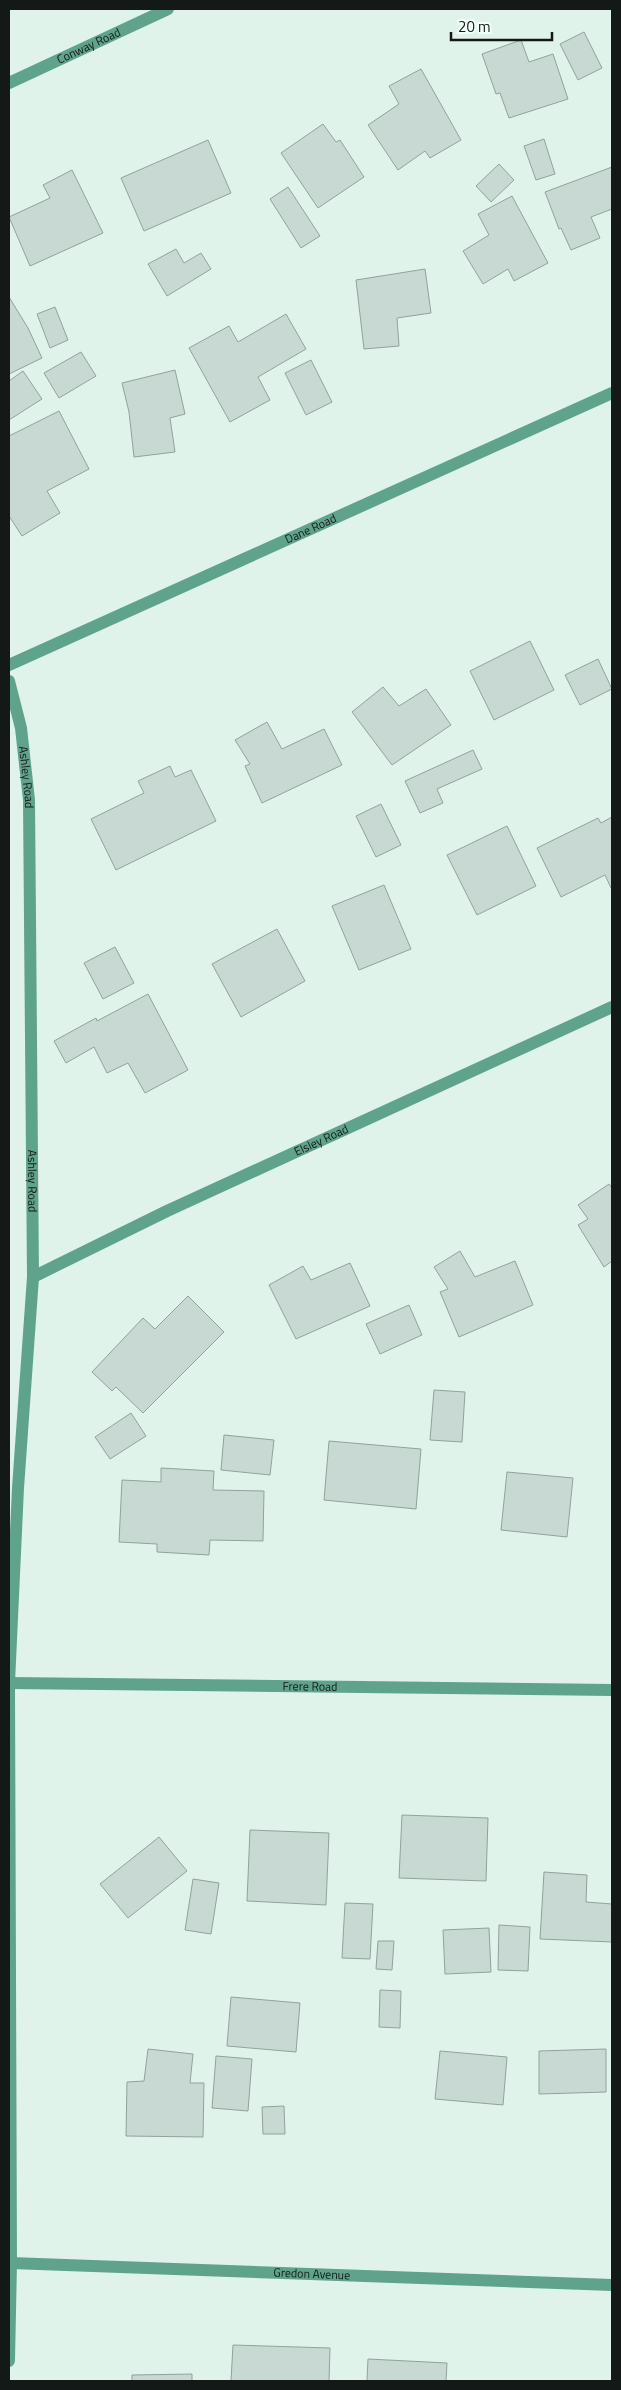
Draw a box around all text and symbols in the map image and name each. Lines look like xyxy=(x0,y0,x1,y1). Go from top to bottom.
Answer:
scale bar xyxy=(451,10,552,42)
text: 20 m xyxy=(458,15,491,38)
street label: Conway Road xyxy=(53,22,124,69)
street label: Dane Road xyxy=(282,508,339,548)
street label: Ashley Road xyxy=(14,745,39,808)
street label: Elsley Road xyxy=(291,1119,351,1161)
street label: Ashley Road xyxy=(23,1150,42,1212)
street label: Frere Road xyxy=(282,1676,338,1696)
street label: Gredon Avenue xyxy=(273,2263,351,2284)

